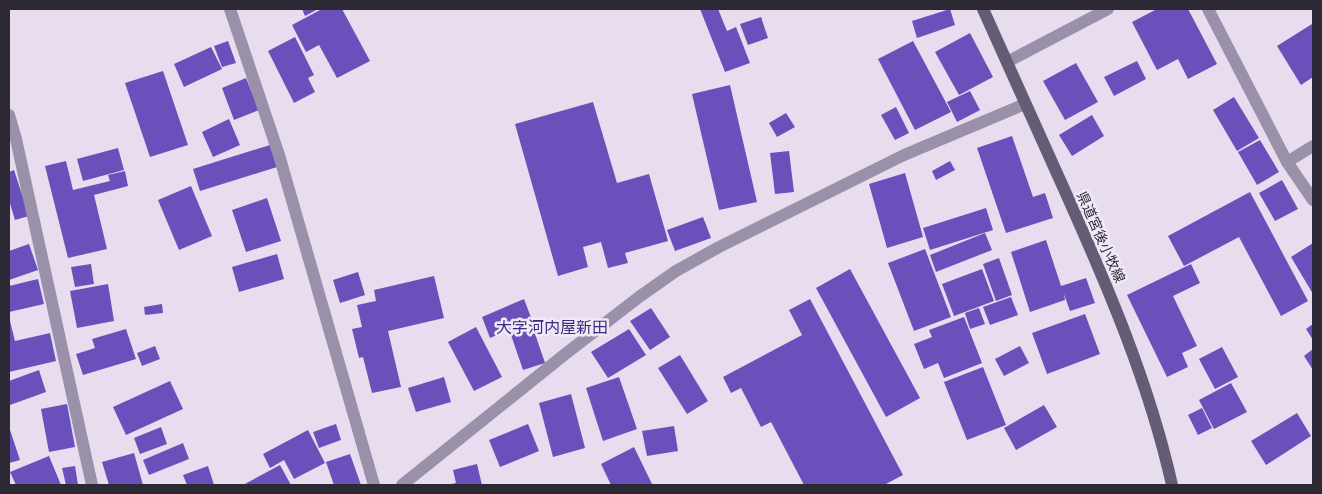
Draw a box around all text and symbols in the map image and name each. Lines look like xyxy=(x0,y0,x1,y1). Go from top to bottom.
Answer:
street label: 県道宮後小牧線 xyxy=(1074,189,1128,285)
district label: 大字河内屋新田 xyxy=(496,318,608,336)

